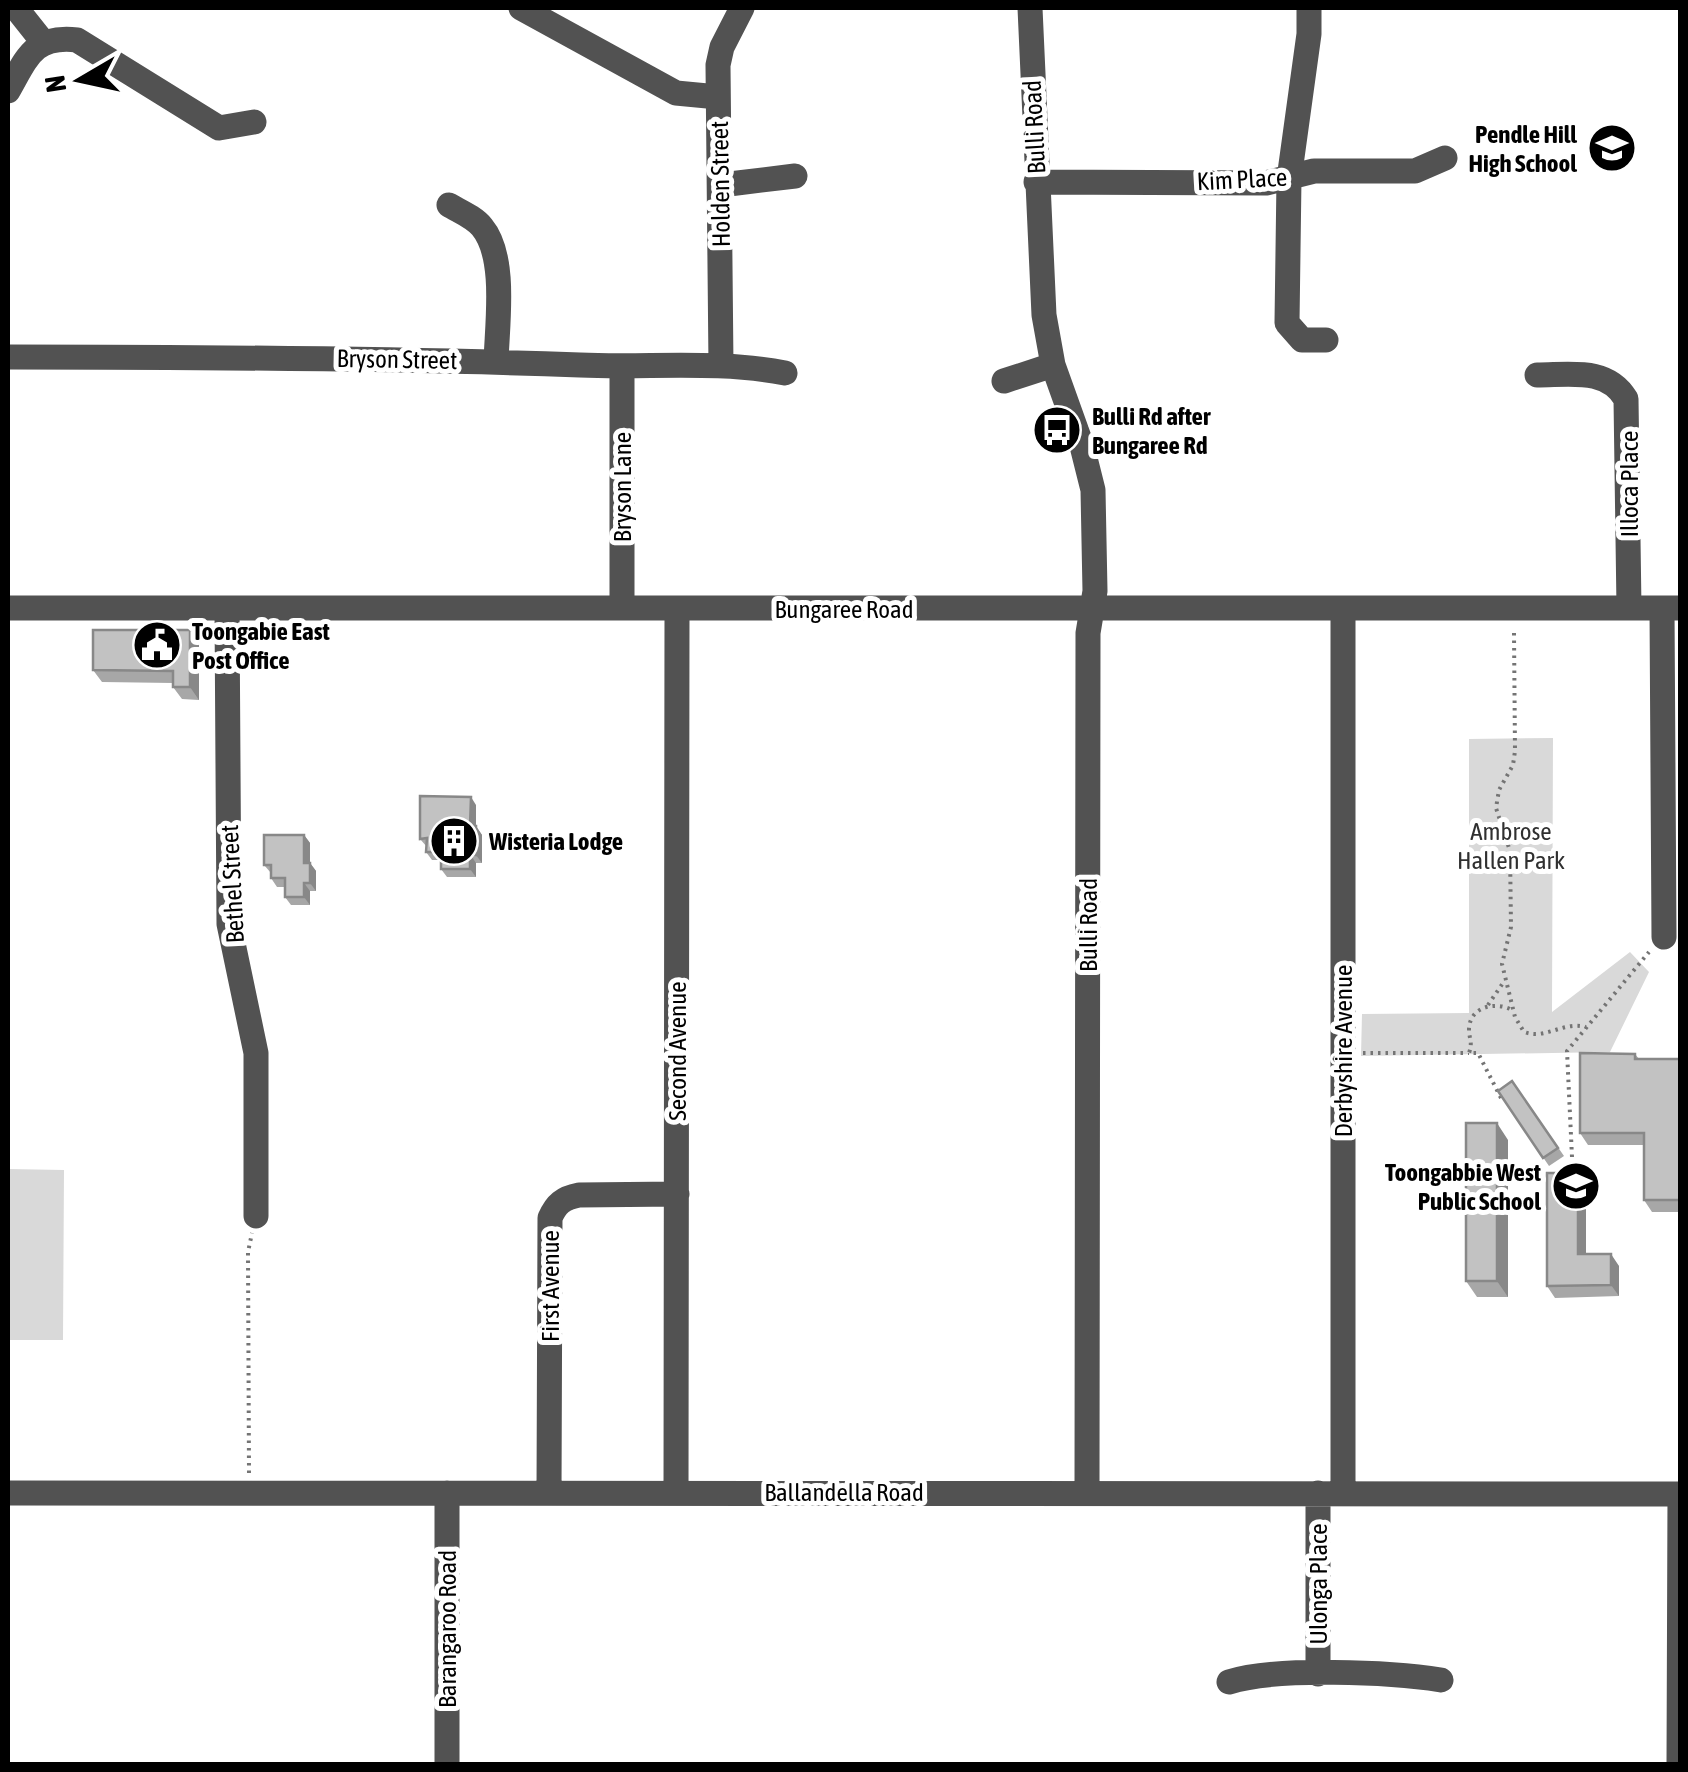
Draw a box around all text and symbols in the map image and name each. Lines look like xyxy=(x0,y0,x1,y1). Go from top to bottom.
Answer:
north arrow xyxy=(30,30,130,130)
text: N xyxy=(38,73,72,95)
street label: Bulli Road xyxy=(1018,79,1050,175)
place label: Pendle Hill High School xyxy=(1468,120,1577,177)
street label: Holden Street xyxy=(705,121,735,247)
school or university icon: Pendle Hill High School xyxy=(1586,122,1638,174)
street label: Kim Place xyxy=(1196,163,1288,195)
street label: Bryson Street xyxy=(337,344,457,374)
place label: Bulli Rd after Bungaree Rd xyxy=(1092,402,1211,459)
bus stop icon: Bulli Rd after Bungaree Rd xyxy=(1031,404,1083,456)
street label: Illoca Place xyxy=(1615,431,1643,537)
street label: Bryson Lane xyxy=(608,432,636,542)
street label: Bungaree Road xyxy=(774,595,914,623)
place label: Toongabie East Post Office xyxy=(192,617,330,674)
public building icon: Toongabie East Post Office xyxy=(131,619,183,671)
building icon: Wisteria Lodge xyxy=(428,815,480,867)
park label: Ambrose Hallen Park xyxy=(1457,817,1565,874)
street label: Bethel Street xyxy=(215,824,249,944)
place label: Wisteria Lodge xyxy=(488,827,623,855)
street label: Bulli Road xyxy=(1074,878,1102,972)
street label: Derbyshire Avenue xyxy=(1329,965,1357,1137)
street label: Second Avenue xyxy=(663,981,691,1121)
place label: Toongabbie West Public School xyxy=(1385,1158,1542,1215)
school or university icon: Toongabbie West Public School xyxy=(1550,1160,1602,1212)
street label: First Avenue xyxy=(536,1230,564,1342)
street label: Ballandella Road xyxy=(764,1478,924,1506)
street label: Ulonga Place xyxy=(1304,1523,1332,1645)
street label: Barangaroo Road xyxy=(433,1550,461,1708)

